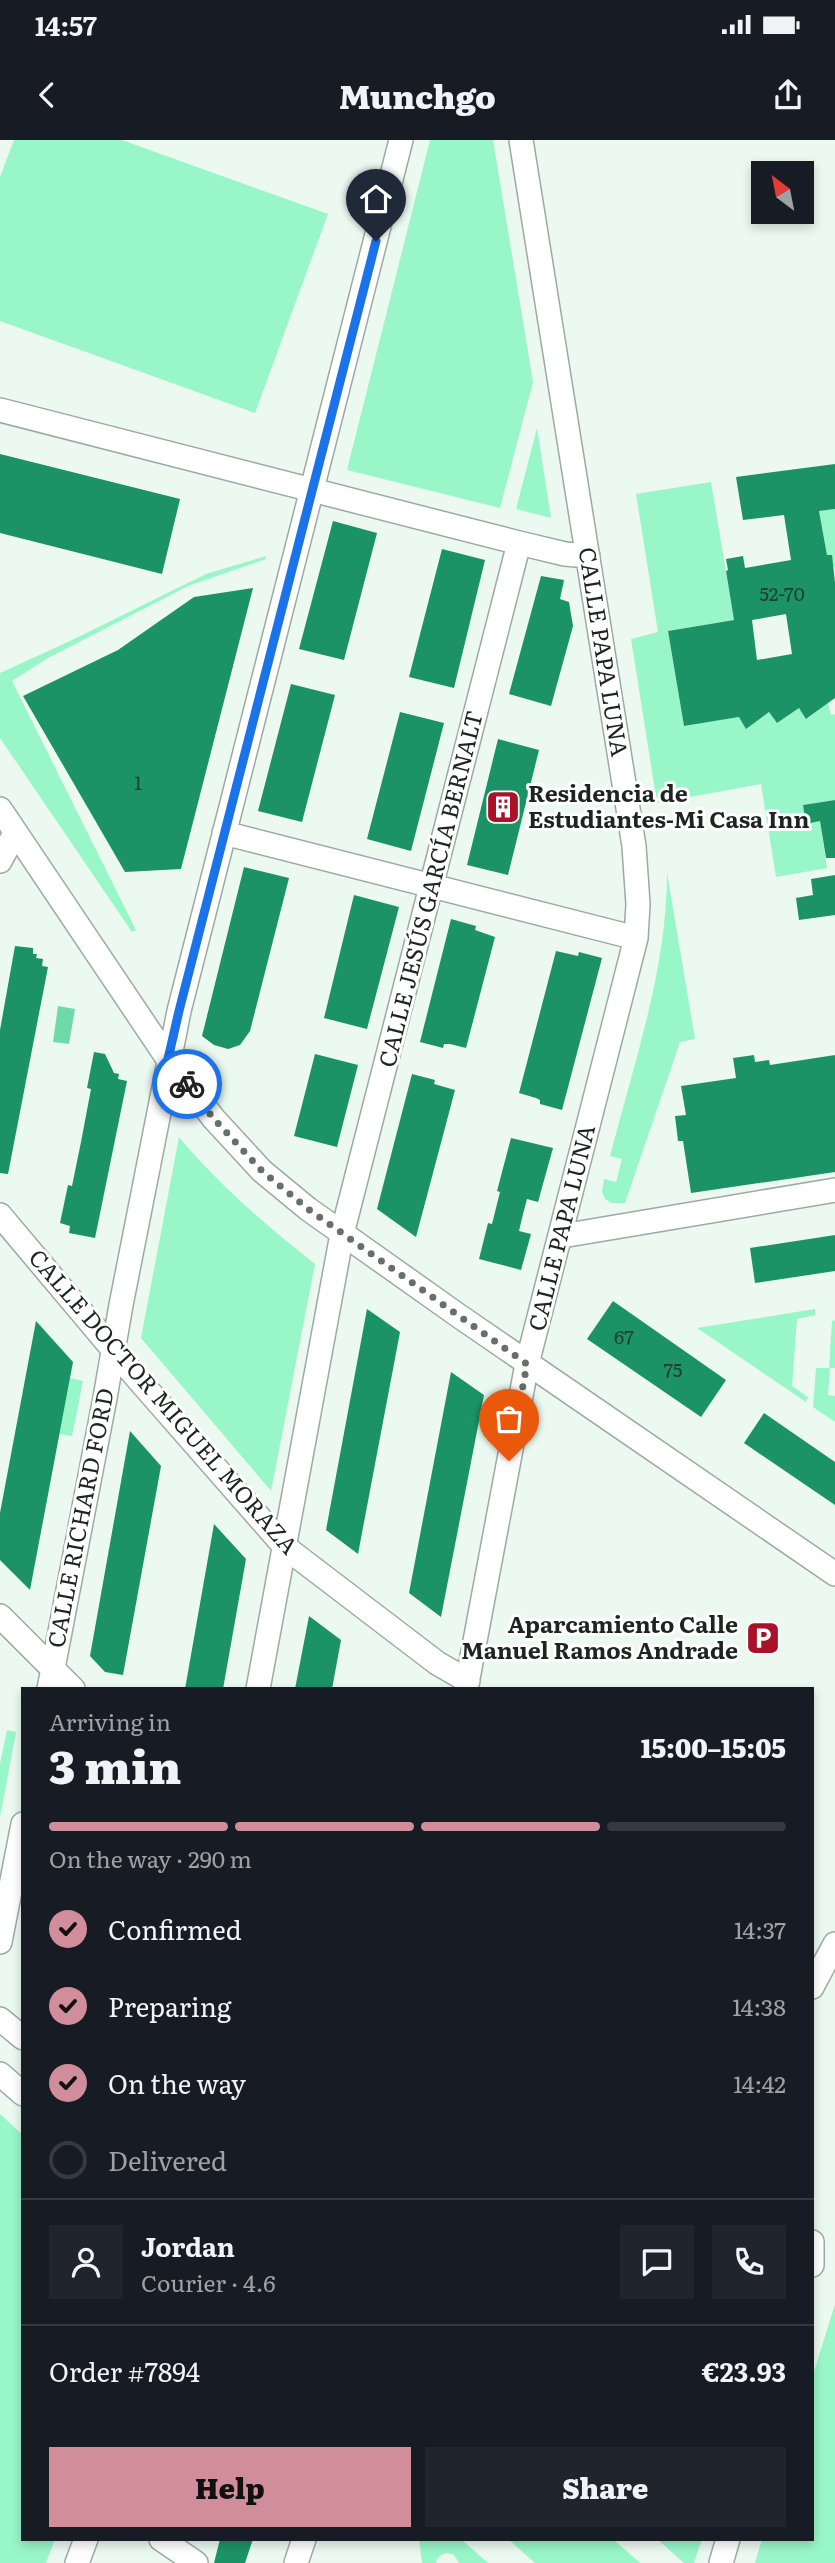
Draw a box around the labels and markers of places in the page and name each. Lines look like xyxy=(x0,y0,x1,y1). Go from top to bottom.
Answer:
pin xyxy=(346,169,406,241)
place label: Residencia de Estudiantes-Mi Casa Inn xyxy=(528,775,809,835)
building icon: Residencia de Estudiantes-Mi Casa Inn xyxy=(484,788,522,826)
pin xyxy=(479,1389,539,1461)
place label: Aparcamiento Calle Manuel Ramos Andrade xyxy=(461,1606,738,1666)
parking icon: Aparcamiento Calle Manuel Ramos Andrade xyxy=(744,1619,782,1657)

